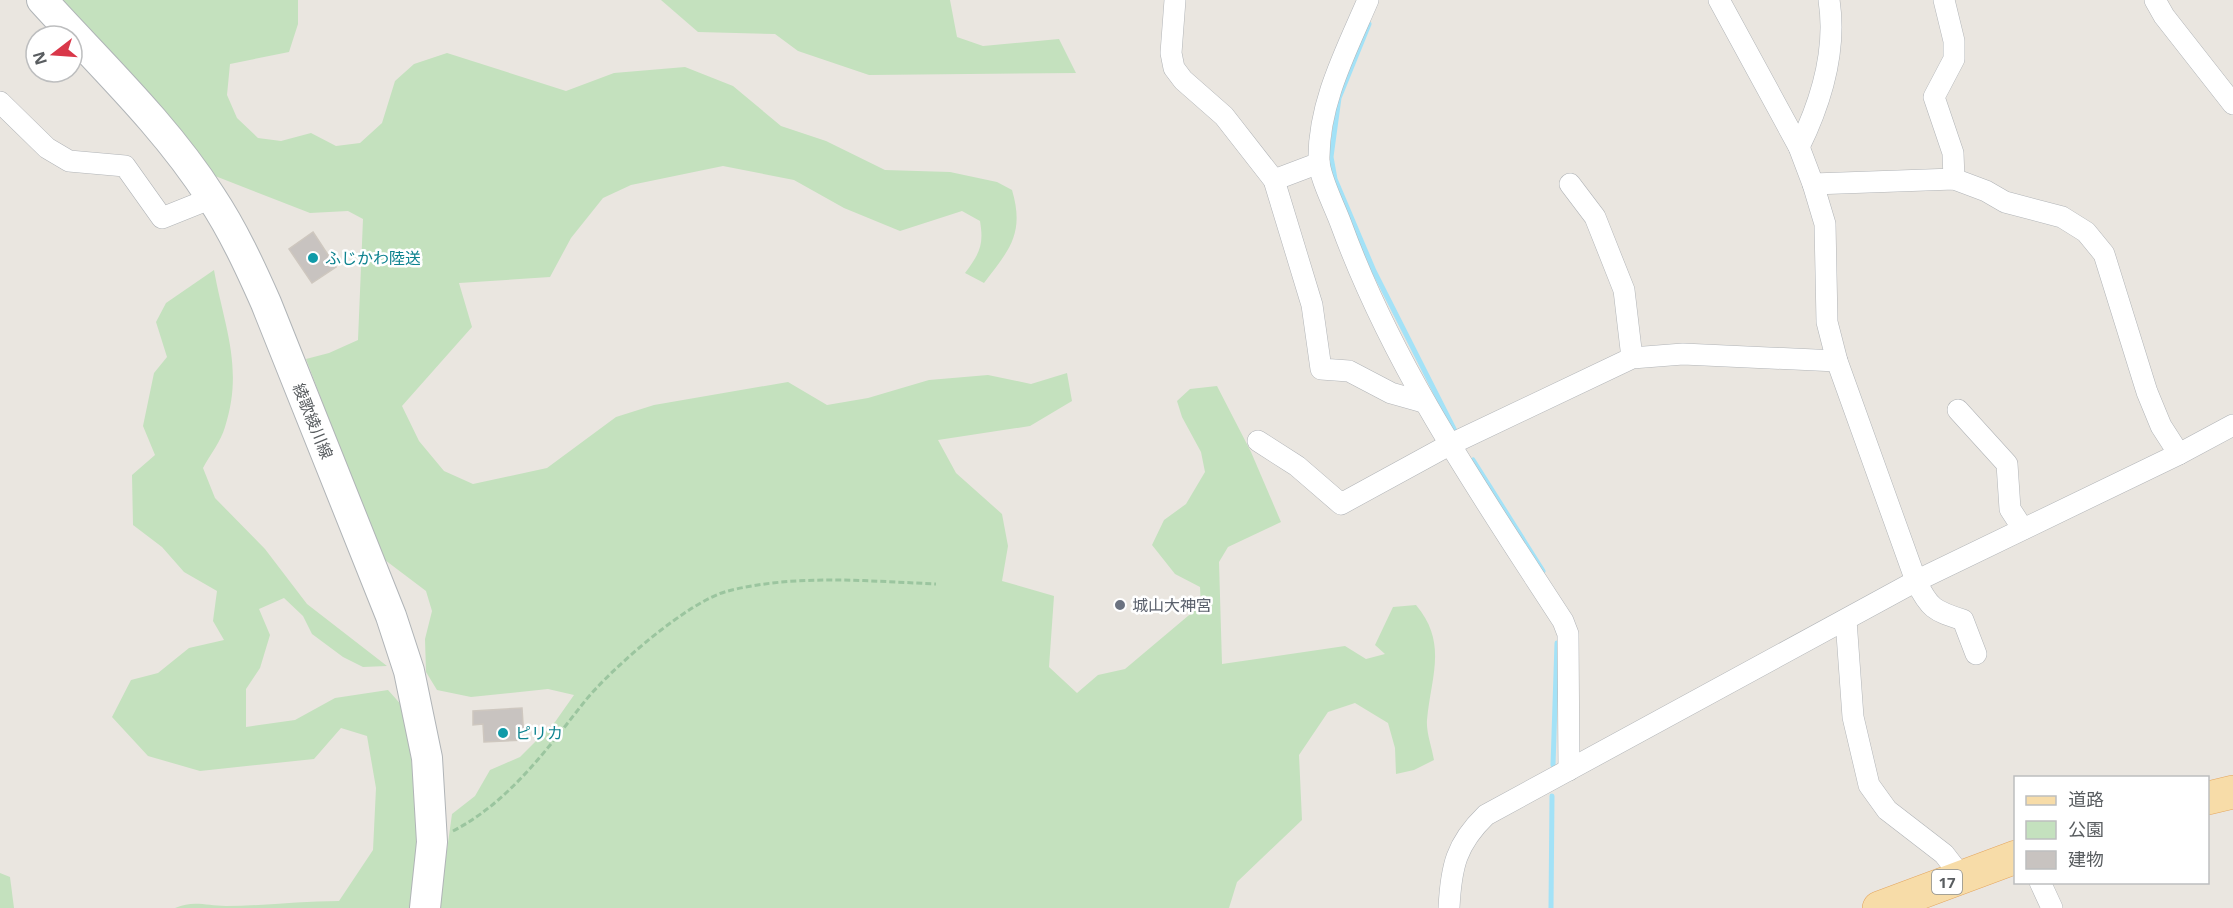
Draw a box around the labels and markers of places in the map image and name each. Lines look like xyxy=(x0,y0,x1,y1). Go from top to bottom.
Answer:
place label: ふじかわ陸送 xyxy=(325,247,421,269)
marker: ふじかわ陸送 xyxy=(306,251,320,265)
place label: 城山大神宮 xyxy=(1132,594,1212,616)
marker: 城山大神宮 xyxy=(1113,598,1127,612)
place label: ピリカ xyxy=(515,722,563,744)
marker: ピリカ xyxy=(496,726,510,740)

